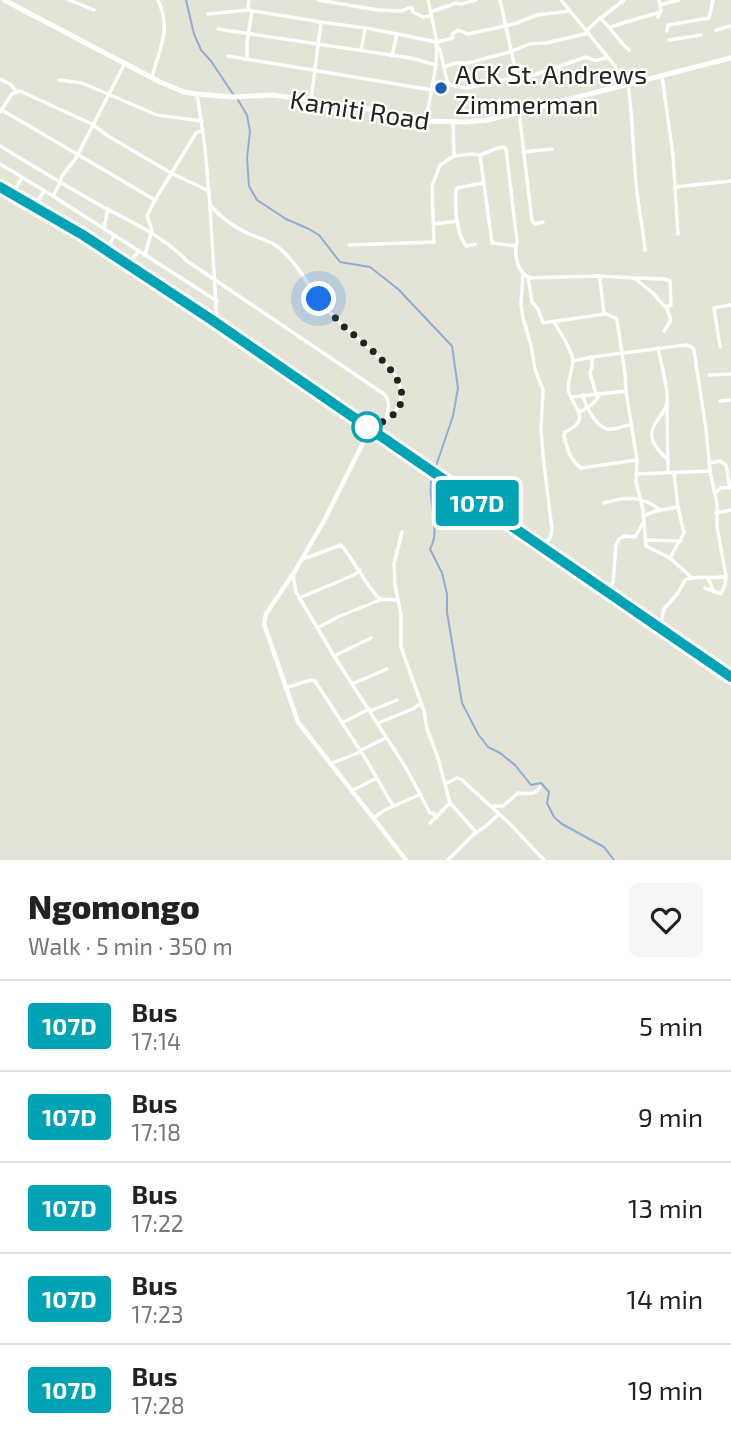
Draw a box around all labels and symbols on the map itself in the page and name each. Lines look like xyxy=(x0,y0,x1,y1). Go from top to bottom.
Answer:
place label: ACK St. Andrews Zimmerman xyxy=(455,58,647,119)
marker: ACK St. Andrews Zimmerman xyxy=(433,80,449,96)
street label: Kamiti Road xyxy=(288,83,432,135)
your location xyxy=(301,281,336,316)
unlabelled marker xyxy=(352,412,382,442)
line badge: 107D xyxy=(428,480,526,526)

